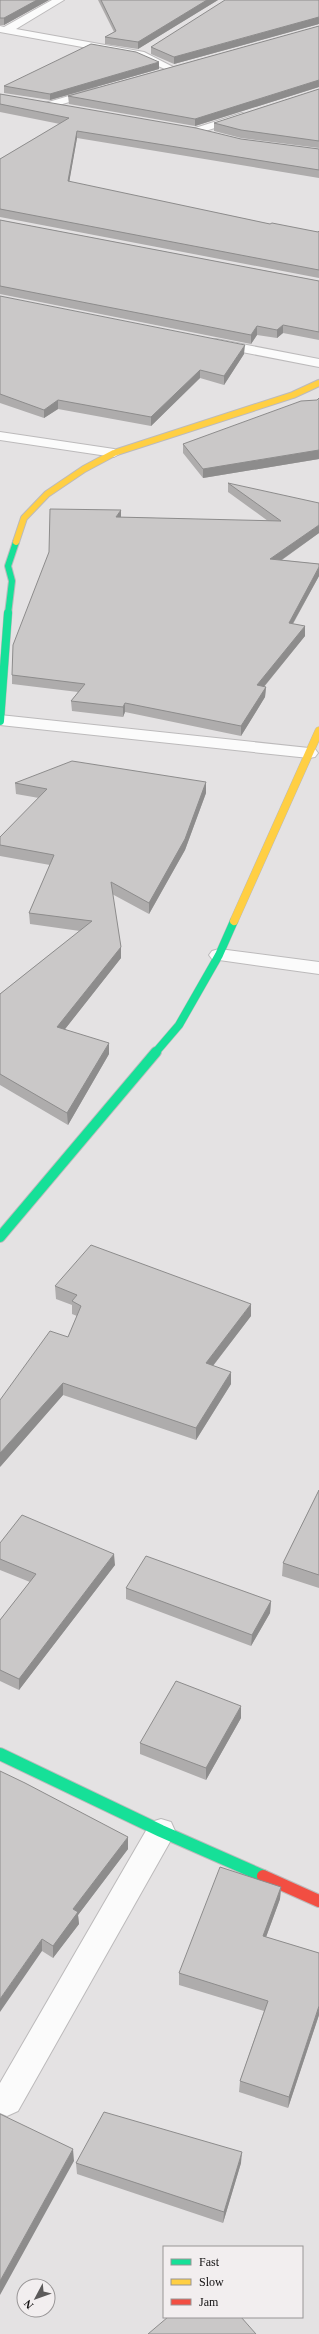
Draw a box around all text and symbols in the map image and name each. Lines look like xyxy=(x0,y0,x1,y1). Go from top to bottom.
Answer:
legend xyxy=(163,2246,303,2318)
text: Fast xyxy=(199,2255,220,2269)
text: Slow xyxy=(199,2275,224,2289)
north arrow xyxy=(16,2278,56,2318)
text: Jam xyxy=(199,2295,219,2309)
text: N xyxy=(21,2298,36,2311)

